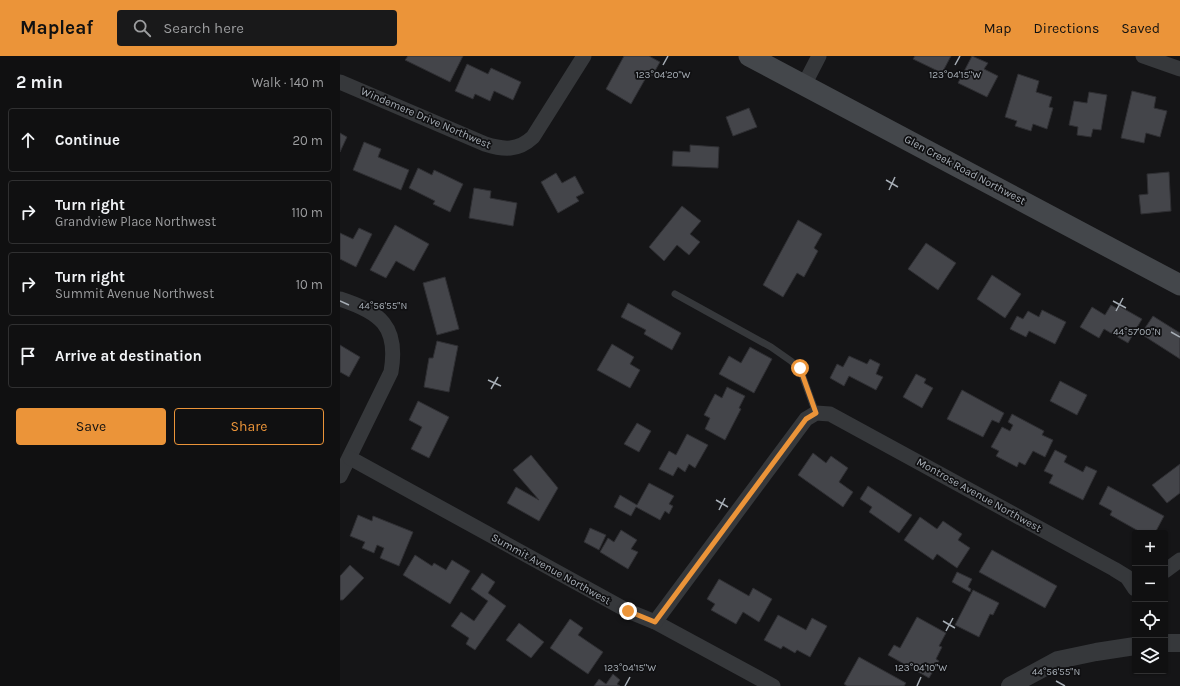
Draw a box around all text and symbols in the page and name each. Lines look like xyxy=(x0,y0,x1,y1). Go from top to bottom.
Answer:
search box xyxy=(117,10,397,46)
text: Mapleaf xyxy=(20,17,93,39)
icon: search xyxy=(131,17,153,39)
text: Search here xyxy=(163,19,244,37)
text: Map xyxy=(984,20,1012,37)
text: Directions xyxy=(1034,20,1099,37)
text: Saved xyxy=(1121,20,1160,37)
text: 123°04'20"W xyxy=(635,69,691,81)
text: 123°04'15"W xyxy=(929,69,981,81)
text: 2 min xyxy=(16,72,63,92)
text: Walk · 140 m xyxy=(252,75,324,90)
street label: Windemere Drive Northwest xyxy=(359,85,493,151)
icon: ahead xyxy=(17,129,39,151)
text: Continue xyxy=(55,131,120,149)
street label: Glen Creek Road Northwest xyxy=(902,132,1028,208)
text: 20 m xyxy=(293,133,323,148)
text: Turn right xyxy=(55,196,125,214)
icon: right xyxy=(17,201,39,223)
text: 110 m xyxy=(291,205,323,220)
text: Grandview Place Northwest xyxy=(55,214,216,229)
text: Turn right xyxy=(55,268,125,286)
icon: right xyxy=(17,273,39,295)
text: 10 m xyxy=(296,277,323,292)
text: Summit Avenue Northwest xyxy=(55,286,214,301)
text: 44°56'55"N xyxy=(359,300,407,312)
text: 44°57'00"N xyxy=(1113,326,1161,338)
icon: arrive xyxy=(17,345,39,367)
text: Arrive at destination xyxy=(55,347,202,365)
route start xyxy=(791,359,809,377)
button: Save xyxy=(16,408,166,445)
button: Share xyxy=(174,408,324,445)
street label: Montrose Avenue Northwest xyxy=(914,455,1044,535)
map controls xyxy=(1132,530,1168,674)
button: + xyxy=(1132,530,1168,566)
street label: Summit Avenue Northwest xyxy=(489,531,613,607)
button: − xyxy=(1132,566,1168,602)
route end xyxy=(619,602,637,620)
button: locate xyxy=(1132,602,1168,638)
button: layers xyxy=(1132,638,1168,674)
text: 123°04'15"W xyxy=(604,662,656,674)
text: 123°04'10"W xyxy=(895,662,947,674)
text: 44°56'55"N xyxy=(1032,666,1080,678)

